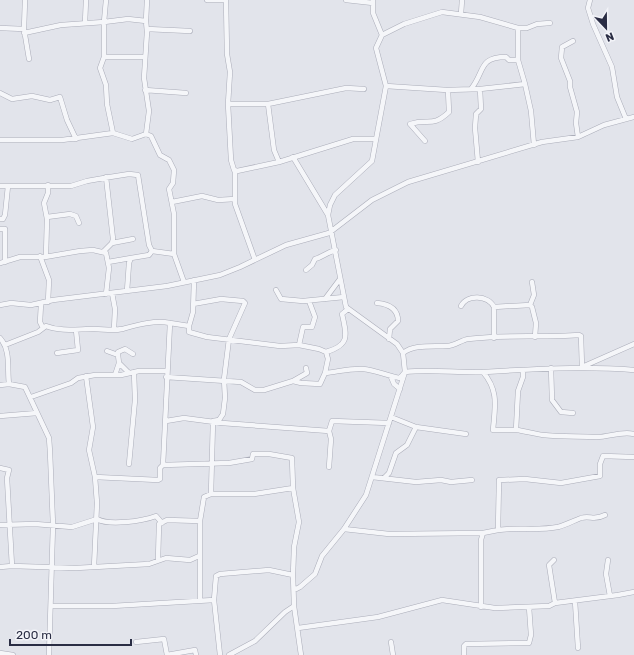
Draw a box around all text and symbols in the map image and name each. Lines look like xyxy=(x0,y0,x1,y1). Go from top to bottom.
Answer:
north arrow xyxy=(586,8,626,48)
text: N xyxy=(603,29,616,44)
scale bar xyxy=(10,621,131,647)
text: 200 m xyxy=(16,628,52,642)

